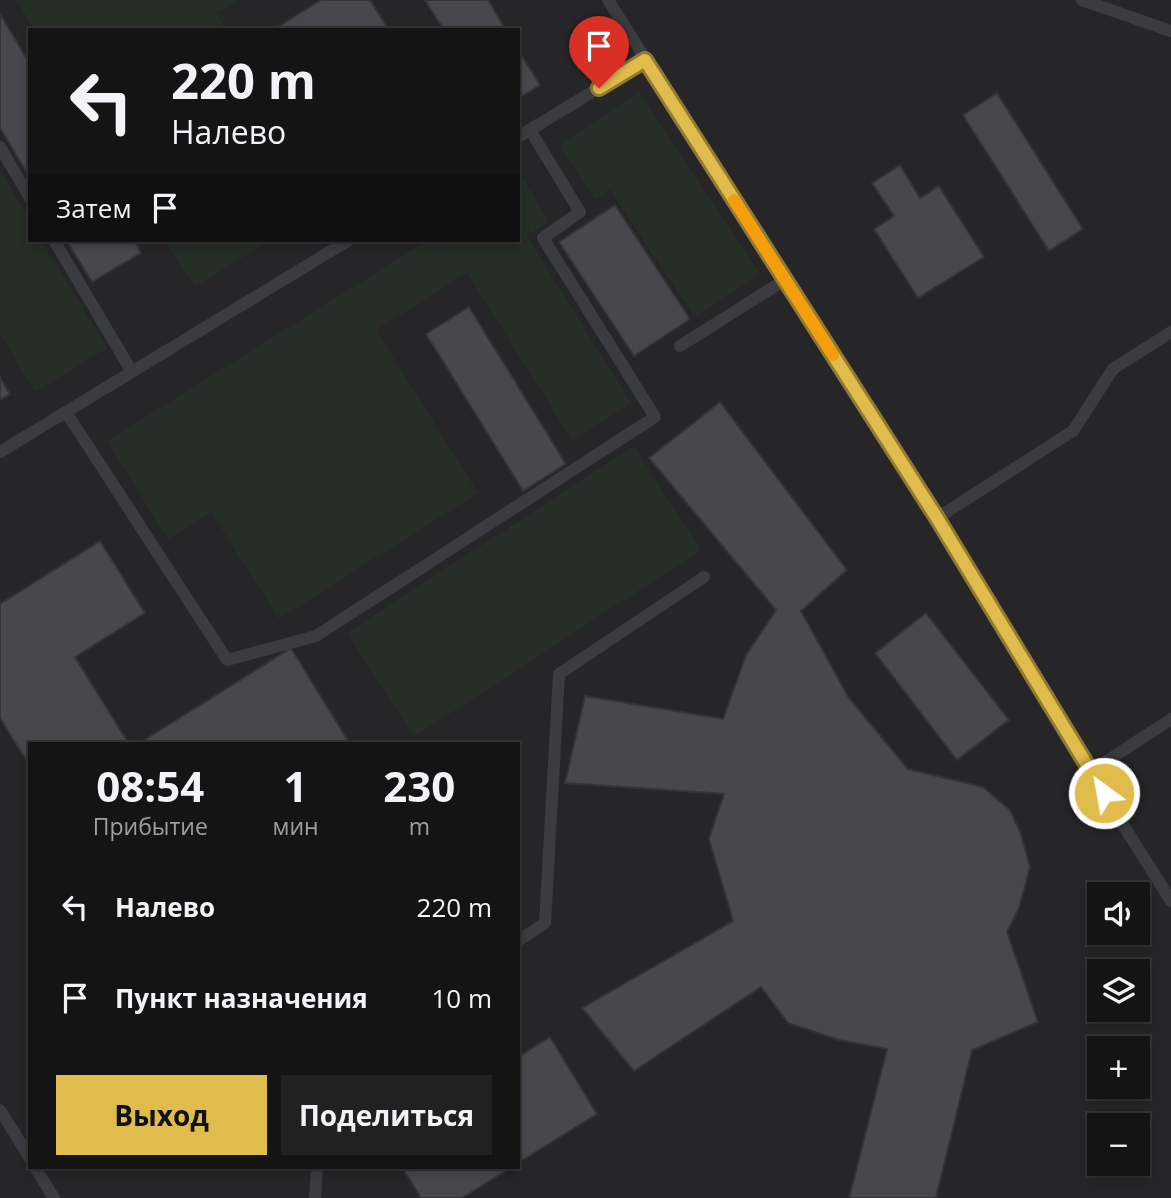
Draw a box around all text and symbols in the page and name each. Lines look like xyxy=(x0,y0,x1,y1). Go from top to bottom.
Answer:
pin xyxy=(569,16,629,88)
icon: arrive xyxy=(580,27,618,65)
text: 220 m xyxy=(171,47,316,113)
icon: left xyxy=(56,56,147,147)
text: Налево xyxy=(171,110,286,153)
icon: arrive xyxy=(146,189,184,227)
text: Затем xyxy=(56,190,132,226)
position arrow xyxy=(1067,756,1141,830)
text: 08:54 xyxy=(96,757,204,814)
text: 1 xyxy=(284,757,308,814)
text: 230 xyxy=(383,757,455,814)
text: Прибытие xyxy=(93,810,208,842)
text: мин xyxy=(273,810,319,842)
text: m xyxy=(409,810,430,842)
map controls xyxy=(1087,882,1150,1176)
button: sound xyxy=(1087,882,1150,945)
icon: left xyxy=(56,888,94,926)
text: Налево xyxy=(115,889,215,925)
text: 220 m xyxy=(417,889,492,925)
button: layers xyxy=(1087,959,1150,1022)
icon: arrive xyxy=(56,979,94,1017)
text: Пункт назначения xyxy=(115,980,368,1016)
text: 10 m xyxy=(431,980,492,1016)
button: + xyxy=(1087,1036,1150,1099)
button: Выход xyxy=(56,1075,267,1155)
button: Поделиться xyxy=(281,1075,492,1155)
button: − xyxy=(1087,1113,1150,1176)

